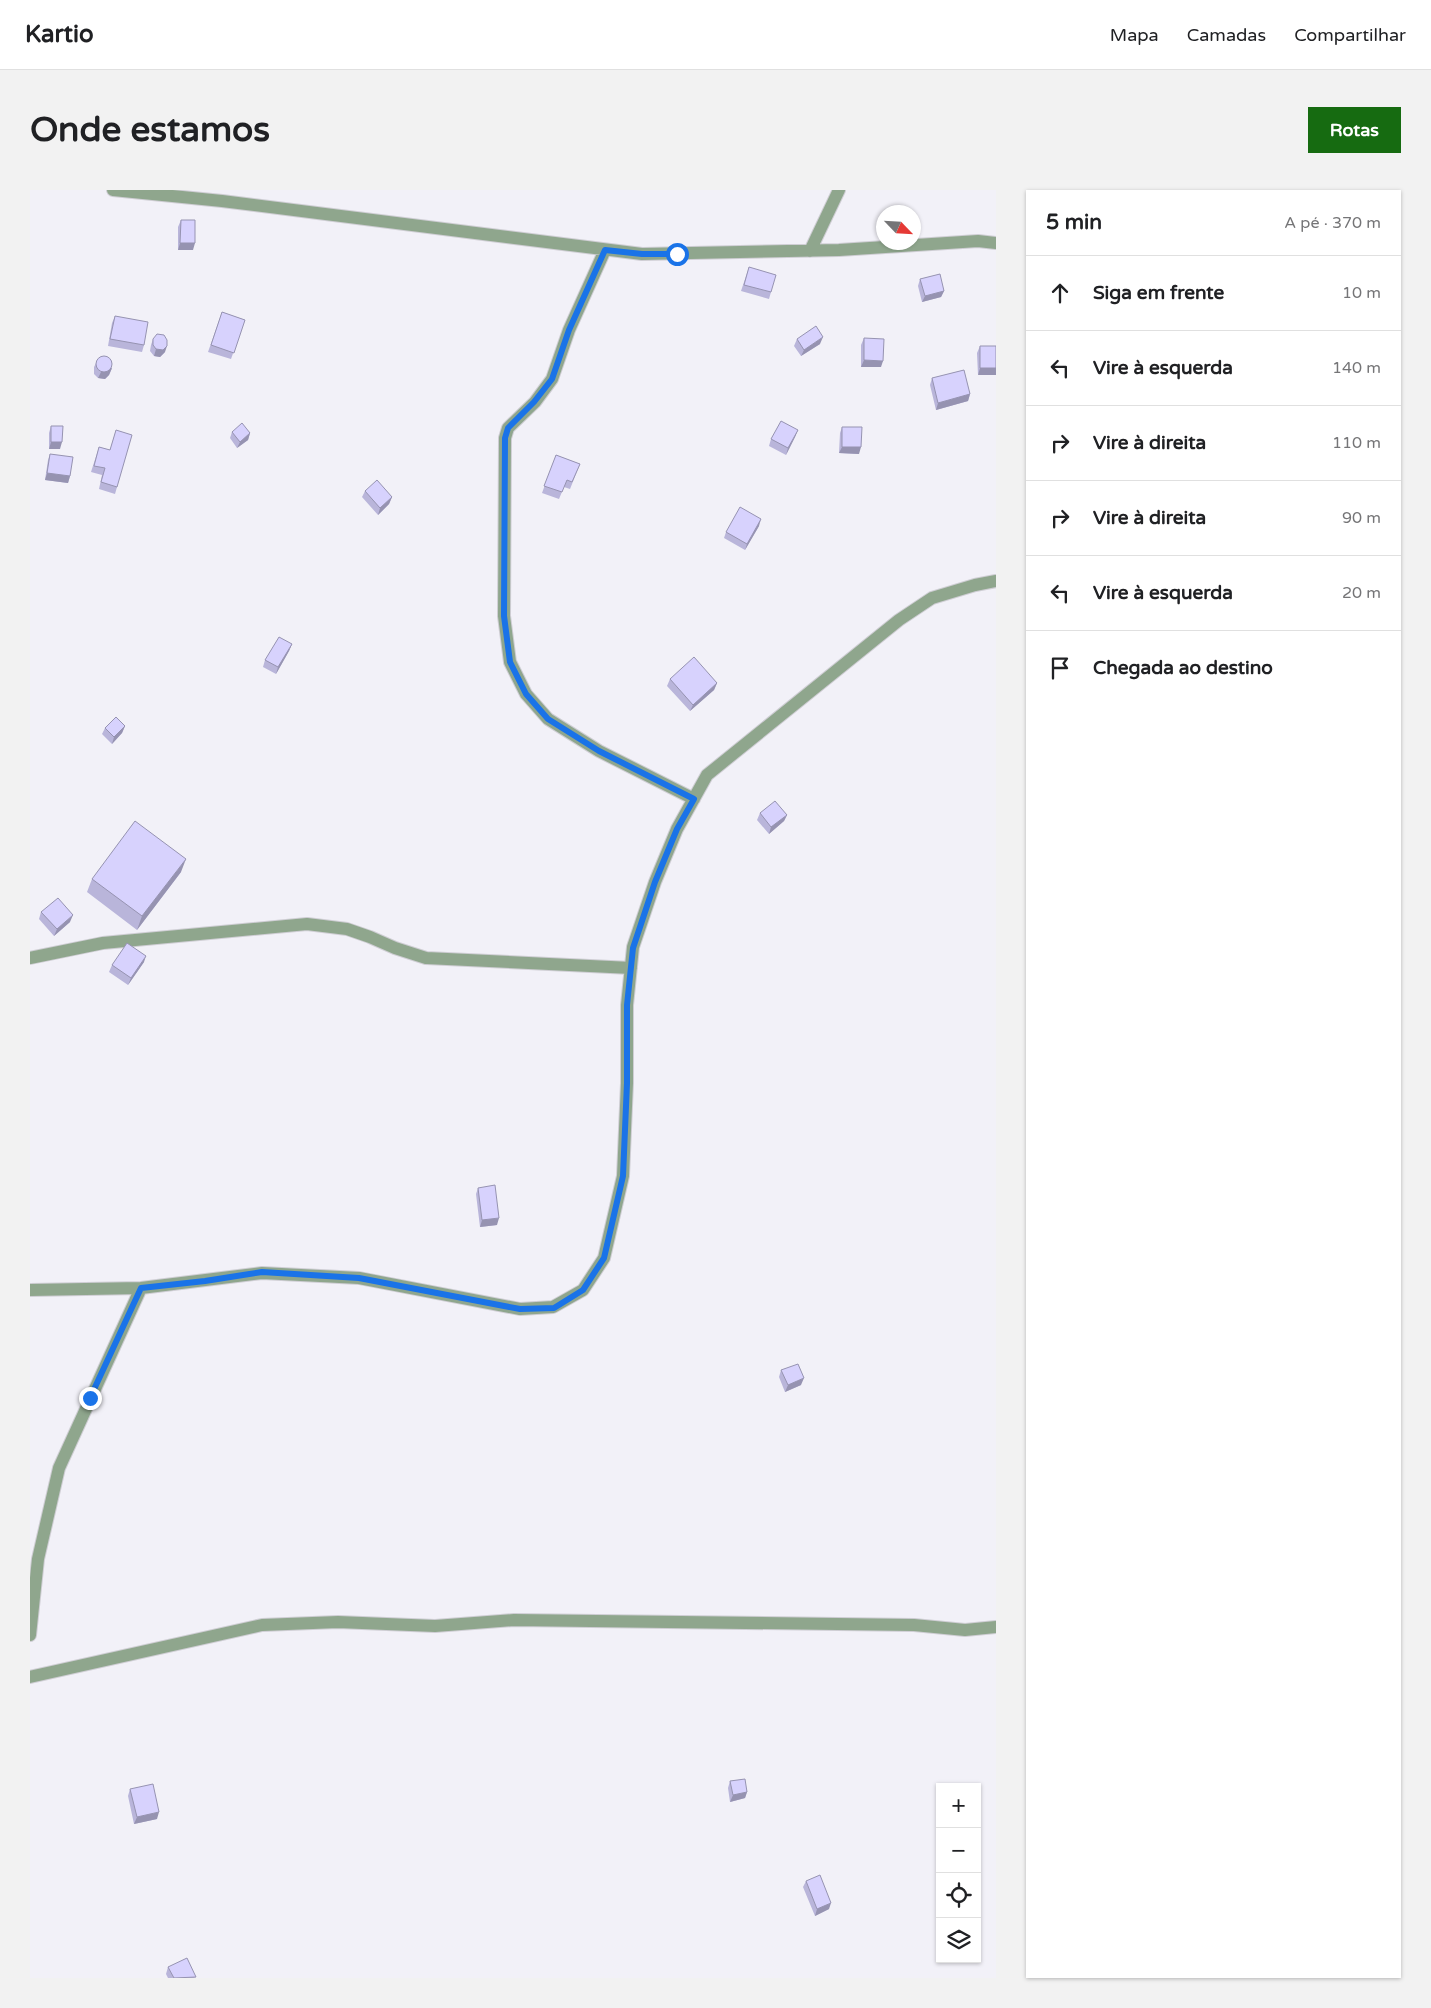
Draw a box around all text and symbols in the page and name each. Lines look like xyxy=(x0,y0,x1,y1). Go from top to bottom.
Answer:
text: Kartio xyxy=(25,20,94,49)
text: Mapa xyxy=(1110,24,1159,46)
text: Camadas xyxy=(1187,24,1266,46)
text: Compartilhar xyxy=(1294,24,1406,46)
button: Rotas xyxy=(1308,107,1401,153)
text: Onde estamos xyxy=(30,109,270,151)
north arrow xyxy=(876,205,921,250)
text: 5 min xyxy=(1046,210,1102,235)
text: A pé · 370 m xyxy=(1284,213,1381,233)
route start xyxy=(666,243,689,266)
icon: ahead xyxy=(1046,279,1074,307)
text: Siga em frente xyxy=(1093,282,1224,304)
text: 10 m xyxy=(1342,283,1381,303)
icon: left xyxy=(1046,354,1074,382)
text: Vire à esquerda xyxy=(1093,357,1233,379)
text: 140 m xyxy=(1332,358,1381,378)
icon: right xyxy=(1046,429,1074,457)
text: Vire à direita xyxy=(1093,432,1206,454)
text: 110 m xyxy=(1332,433,1381,453)
icon: right xyxy=(1046,504,1074,532)
text: Vire à direita xyxy=(1093,507,1206,529)
text: 90 m xyxy=(1342,508,1381,528)
icon: left xyxy=(1046,579,1074,607)
text: Vire à esquerda xyxy=(1093,582,1233,604)
text: 20 m xyxy=(1342,583,1381,603)
icon: arrive xyxy=(1046,654,1074,682)
text: Chegada ao destino xyxy=(1093,657,1273,679)
route end xyxy=(79,1387,102,1410)
map controls xyxy=(936,1783,981,1963)
button: + xyxy=(936,1783,981,1828)
button: − xyxy=(936,1828,981,1873)
button: locate xyxy=(936,1873,981,1918)
button: layers xyxy=(936,1918,981,1963)

